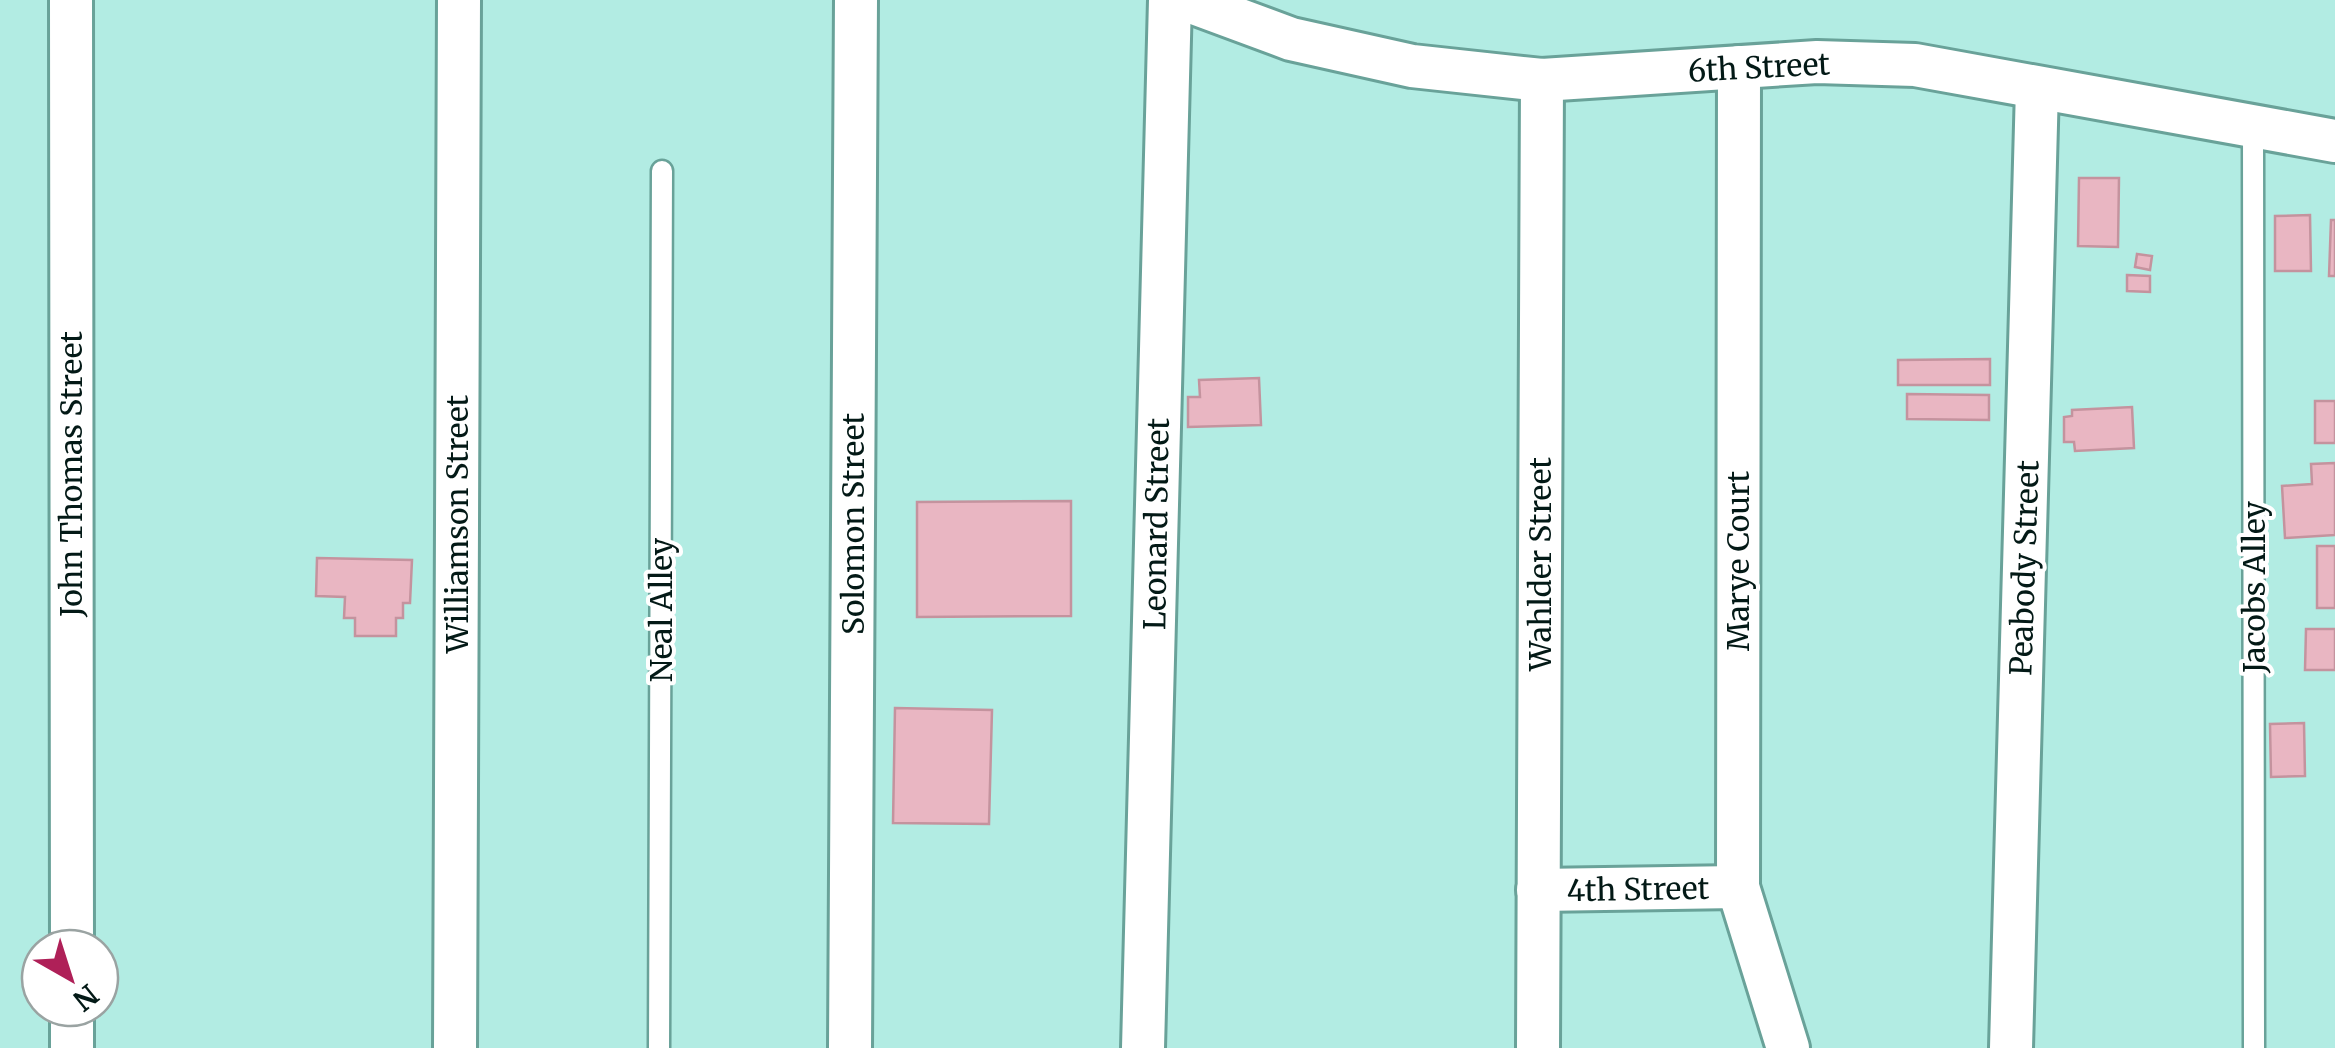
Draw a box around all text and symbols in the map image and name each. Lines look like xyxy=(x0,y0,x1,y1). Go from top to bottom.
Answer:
street label: 6th Street xyxy=(1687,44,1831,90)
street label: John Thomas Street xyxy=(52,331,90,618)
street label: Williamson Street xyxy=(438,394,476,654)
street label: Solomon Street xyxy=(834,413,872,635)
street label: Leonard Street xyxy=(1135,417,1177,630)
street label: Wahlder Street xyxy=(1521,457,1559,672)
street label: Peabody Street xyxy=(2001,459,2047,676)
street label: Marye Court xyxy=(1719,471,1757,651)
street label: Jacobs Alley xyxy=(2235,500,2273,674)
street label: Neal Alley xyxy=(642,537,680,682)
street label: 4th Street xyxy=(1567,869,1710,909)
north arrow xyxy=(20,928,120,1028)
text: N xyxy=(66,976,106,1018)

